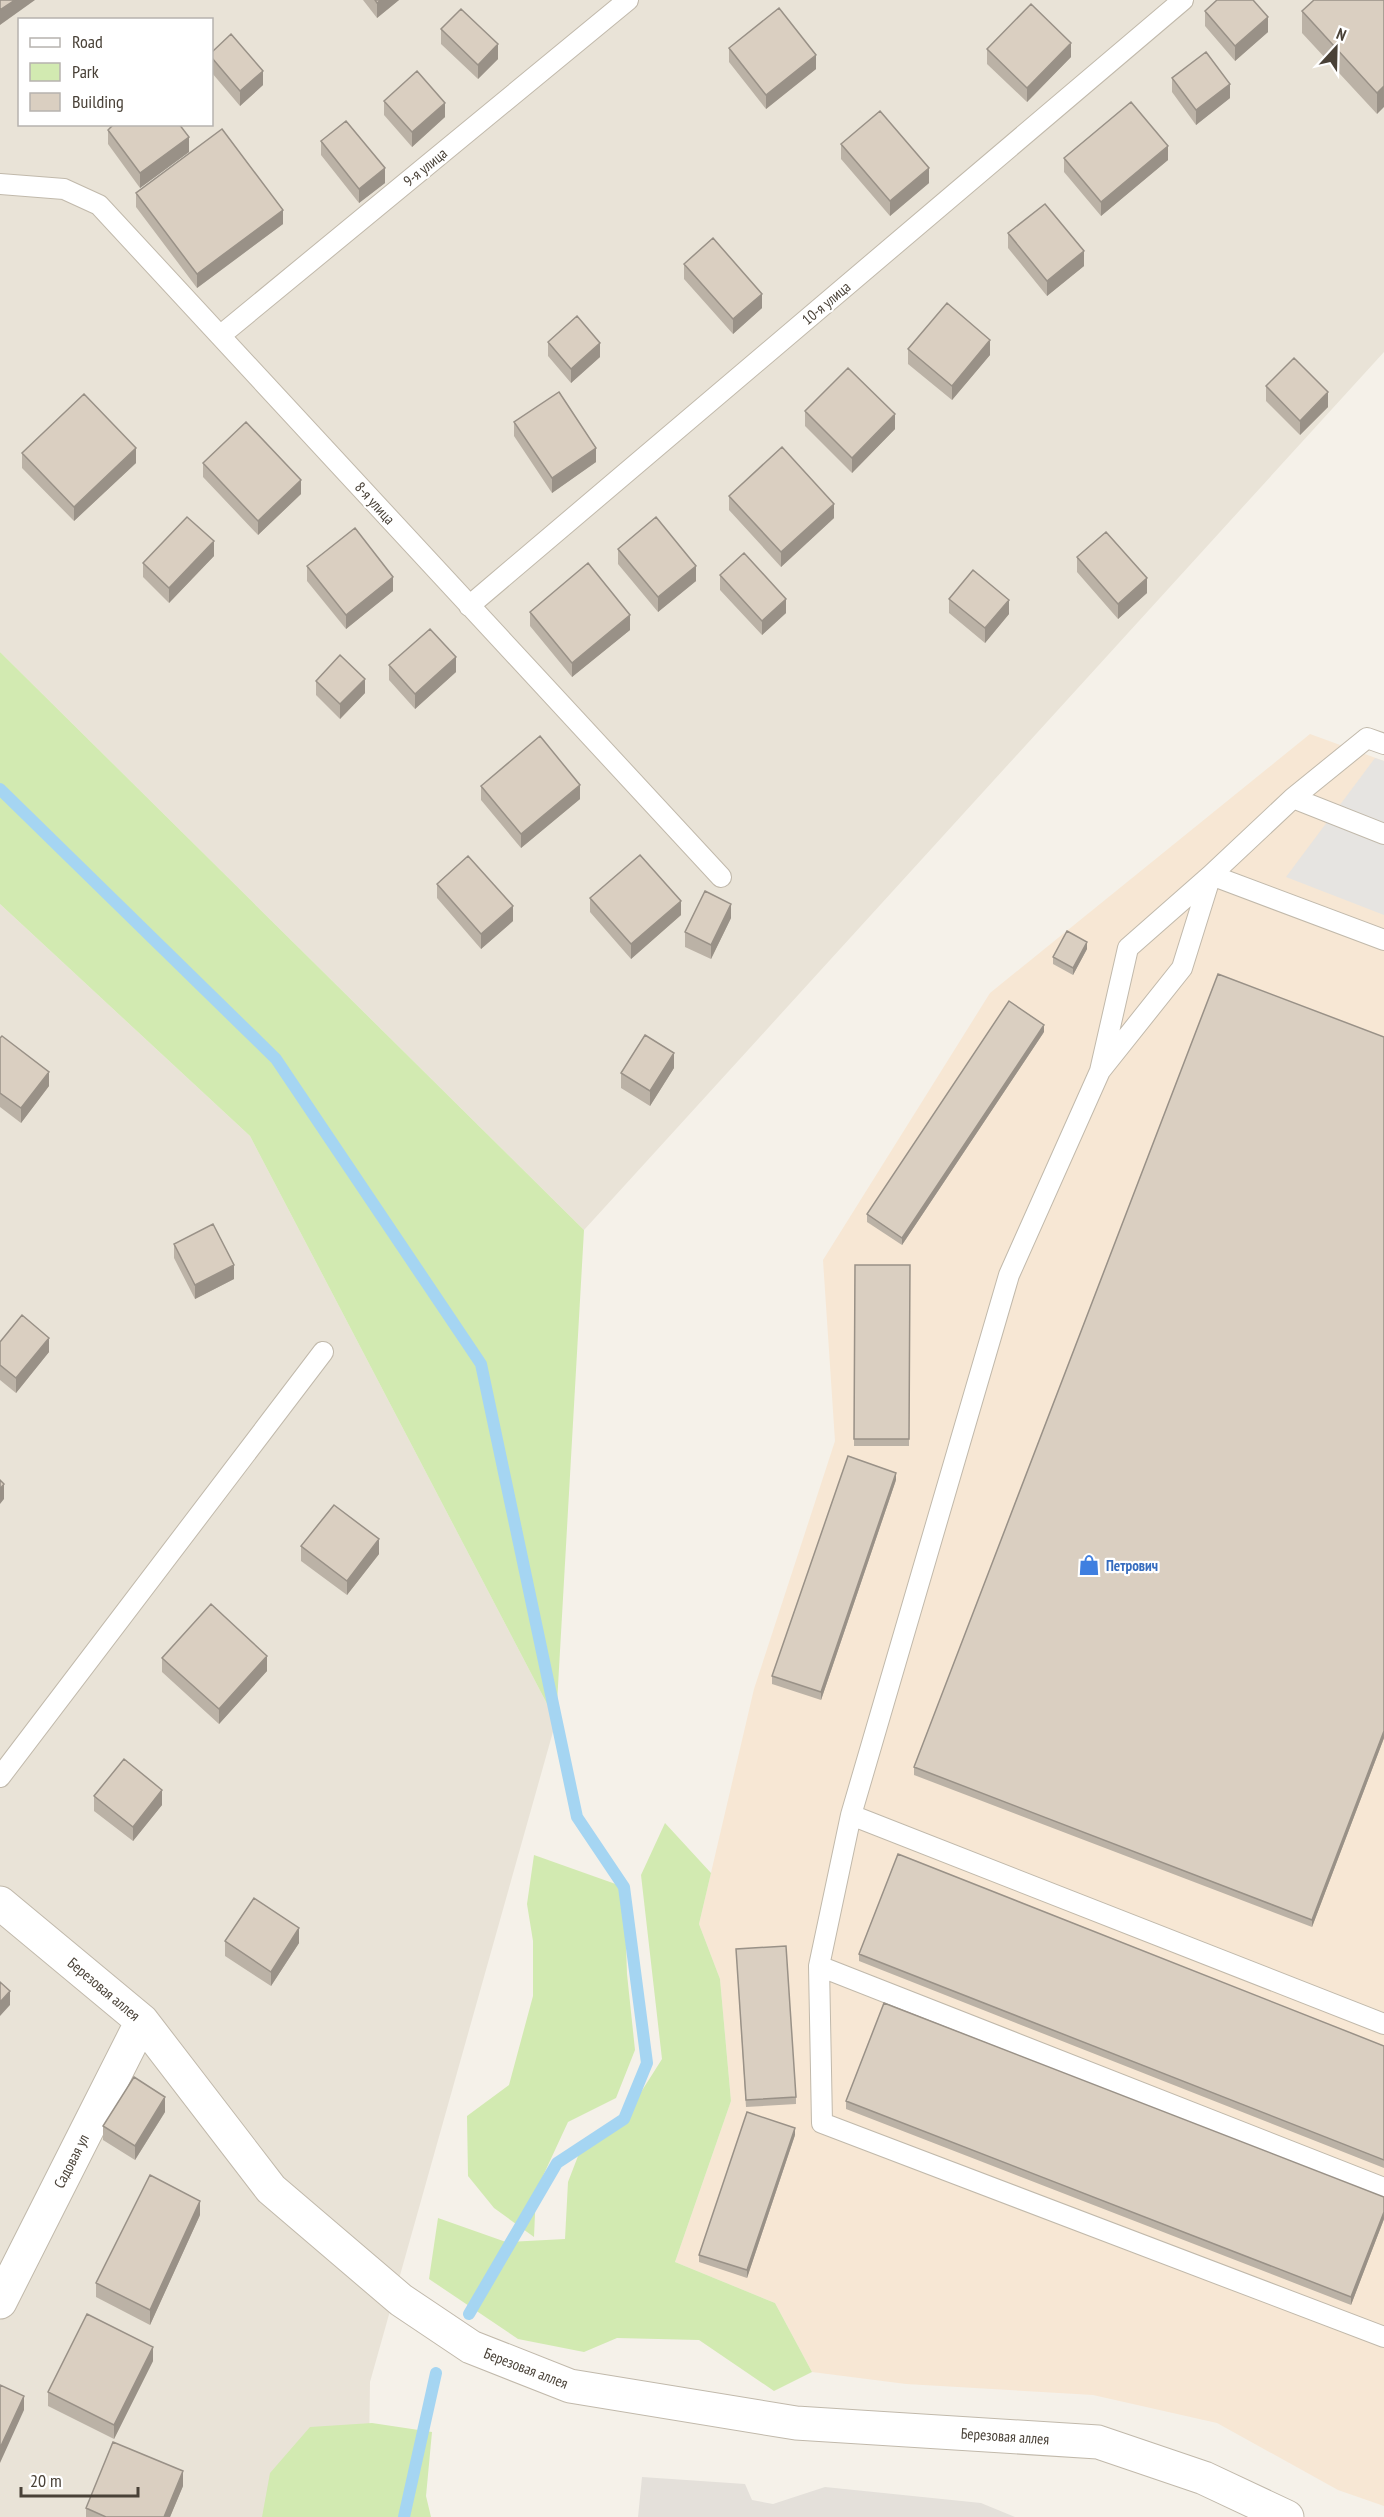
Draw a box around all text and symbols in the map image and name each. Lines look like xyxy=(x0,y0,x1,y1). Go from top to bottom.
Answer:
legend xyxy=(18,18,213,126)
north arrow xyxy=(1306,18,1366,78)
text: N xyxy=(1334,23,1349,45)
text: Road xyxy=(72,30,103,53)
text: Park xyxy=(72,60,99,83)
text: Building xyxy=(72,90,124,113)
street label: 9-я улица xyxy=(399,144,451,190)
street label: 10-я улица xyxy=(798,277,854,329)
street label: 8-я улица xyxy=(351,478,399,528)
shop icon: Петрович xyxy=(1077,1553,1101,1577)
place label: Петрович xyxy=(1106,1556,1158,1575)
street label: Березовая аллея xyxy=(64,1953,144,2025)
street label: Садовая ул xyxy=(49,2131,93,2191)
street label: Березовая аллея xyxy=(481,2343,571,2393)
street label: Березовая аллея xyxy=(960,2423,1050,2449)
scale bar xyxy=(21,2460,138,2498)
text: 20 m xyxy=(30,2469,62,2492)

